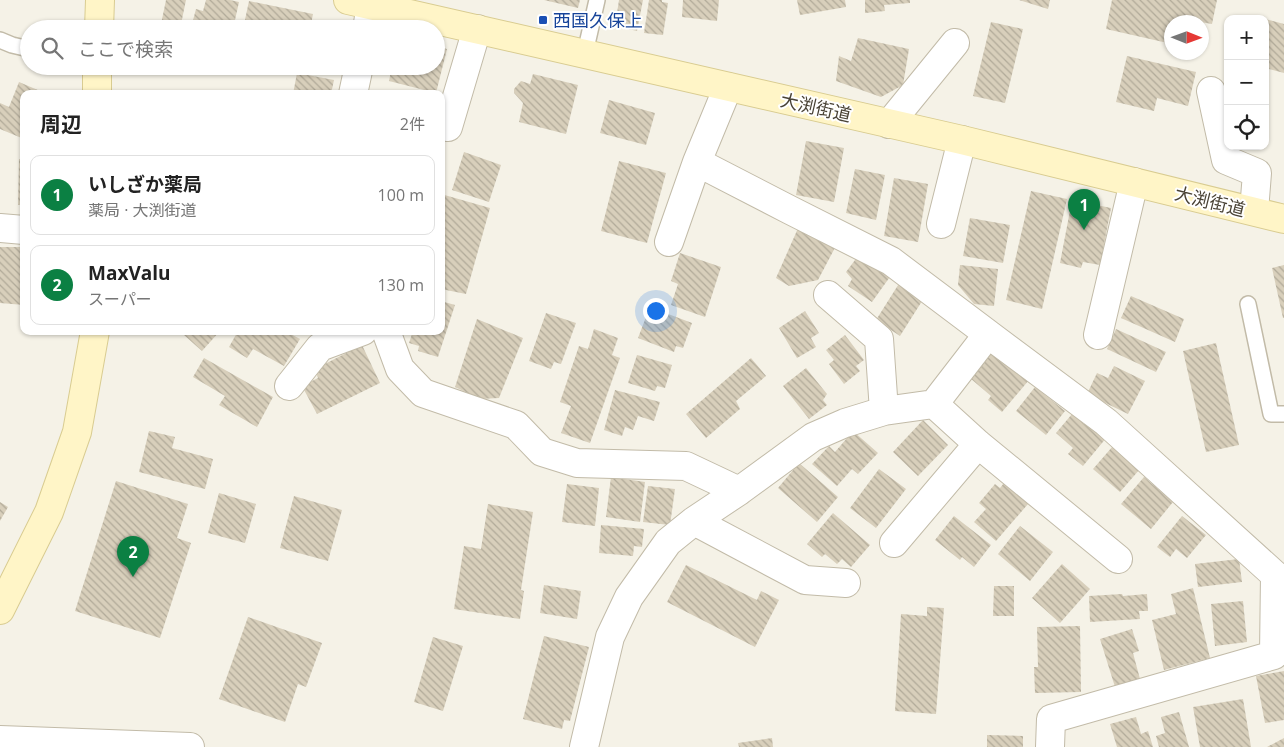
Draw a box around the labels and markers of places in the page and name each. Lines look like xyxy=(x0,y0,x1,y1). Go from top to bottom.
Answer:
place label: 西国久保上 xyxy=(553,8,643,32)
marker: 西国久保上 xyxy=(537,14,549,26)
pin: 1 xyxy=(1068,189,1100,230)
pin: 2 xyxy=(117,536,149,577)

